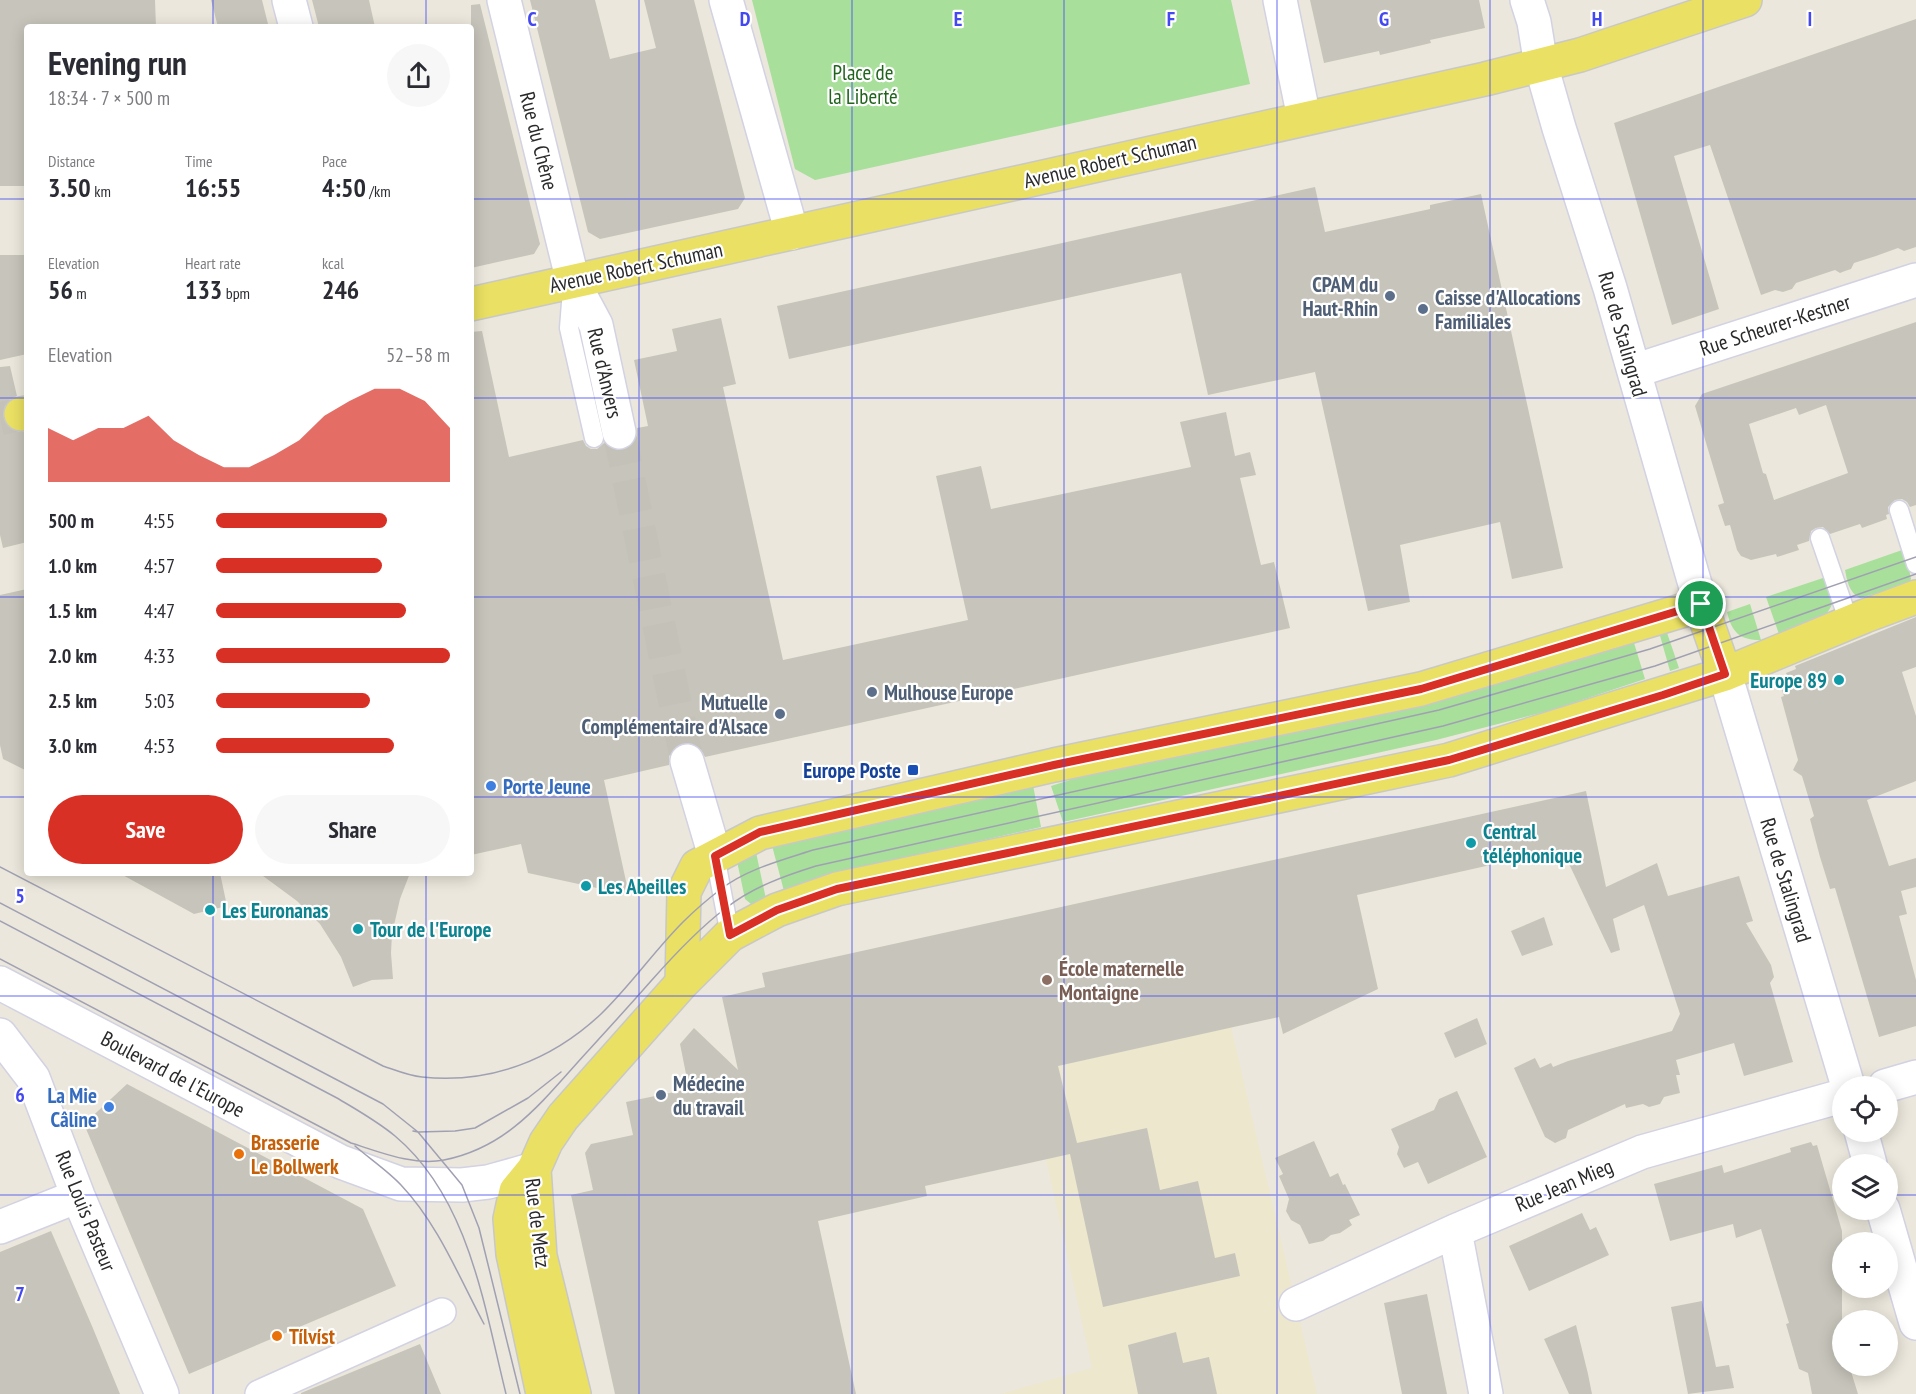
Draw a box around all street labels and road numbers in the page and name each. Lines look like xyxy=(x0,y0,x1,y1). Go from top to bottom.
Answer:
street label: Rue du Chêne xyxy=(514,89,564,193)
street label: Avenue Robert Schuman xyxy=(1021,128,1199,194)
street label: Avenue Robert Schuman xyxy=(547,235,725,299)
street label: Rue de Stalingrad xyxy=(1592,268,1654,400)
street label: Rue Scheurer-Kestner xyxy=(1696,288,1854,362)
street label: Rue d'Anvers xyxy=(582,325,628,421)
street label: Rue de Stalingrad xyxy=(1754,815,1818,945)
street label: Boulevard de l'Europe xyxy=(97,1025,249,1123)
street label: Rue Louis Pasteur xyxy=(50,1147,123,1276)
street label: Rue Jean Mieg xyxy=(1511,1152,1617,1218)
street label: Rue de Metz xyxy=(519,1177,557,1269)

